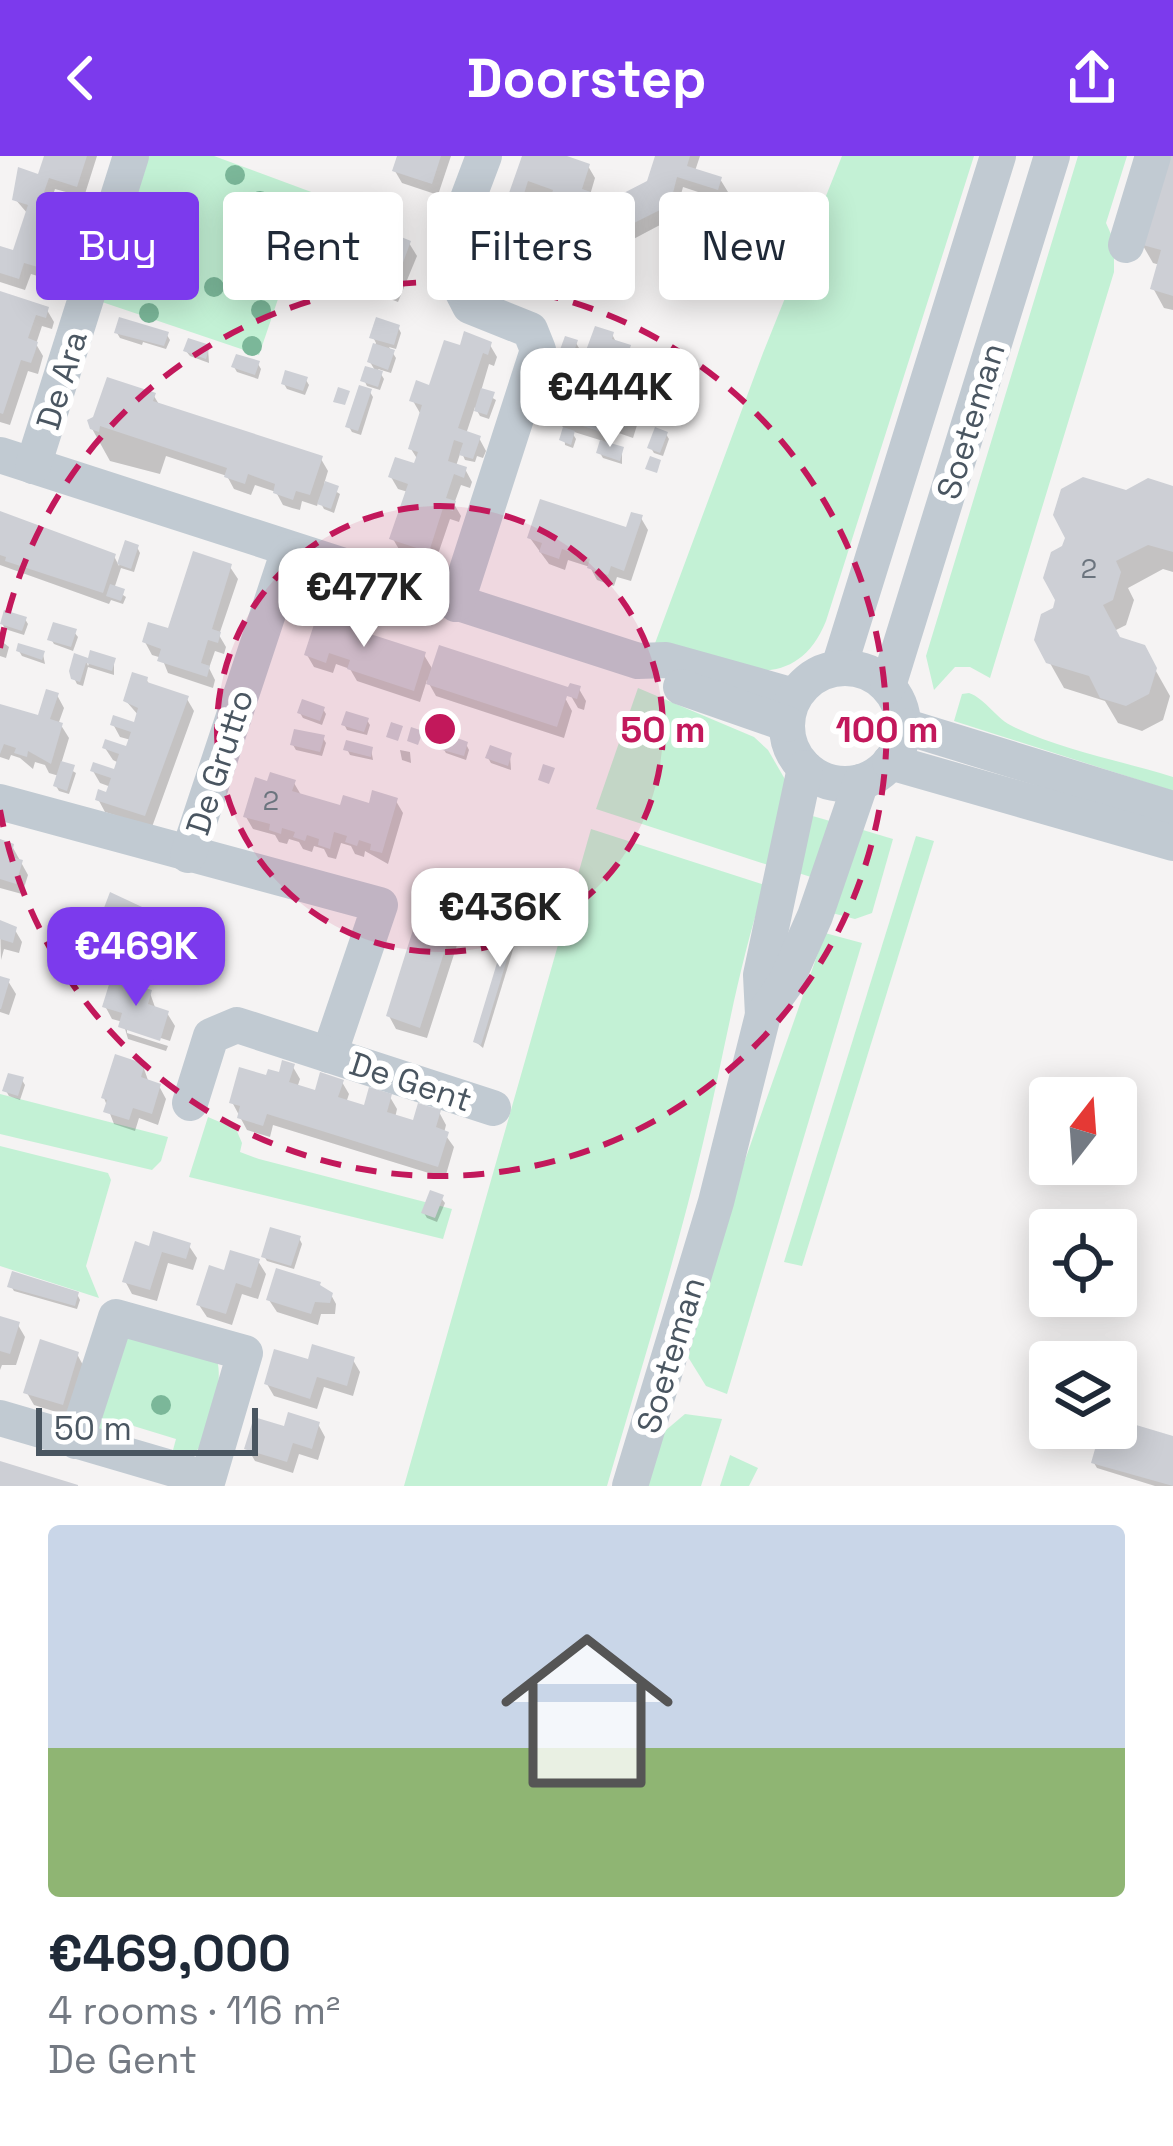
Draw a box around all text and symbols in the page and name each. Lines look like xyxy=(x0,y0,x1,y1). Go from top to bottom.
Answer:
text: Doorstep xyxy=(467,44,706,113)
icon: back xyxy=(48,45,114,111)
icon: share xyxy=(1059,45,1125,111)
chip: Buy xyxy=(36,192,199,300)
chip: Rent xyxy=(223,192,403,300)
chip: Filters xyxy=(427,192,635,300)
chip: New xyxy=(659,192,829,300)
street label: De Ara xyxy=(27,326,97,435)
street label: Soeteman xyxy=(927,338,1015,505)
pin: €444K xyxy=(526,348,694,450)
text: €444K xyxy=(547,362,673,411)
pin: €477K xyxy=(280,548,448,650)
house number: 2 xyxy=(1081,551,1097,586)
text: €477K xyxy=(305,562,423,611)
street label: De Grutto xyxy=(177,684,263,840)
text: 50 m xyxy=(621,707,705,753)
text: 100 m xyxy=(836,707,938,753)
centre of rings xyxy=(419,708,461,750)
house number: 2 xyxy=(263,783,279,818)
pin: €436K xyxy=(416,868,584,970)
text: €436K xyxy=(438,882,562,931)
pin: €469K xyxy=(52,907,220,1009)
text: €469K xyxy=(74,921,198,970)
street label: De Gent xyxy=(344,1042,477,1121)
north arrow xyxy=(1029,1077,1137,1185)
map controls xyxy=(1029,1077,1137,1449)
button: locate xyxy=(1029,1209,1137,1317)
street label: Soeteman xyxy=(627,1272,715,1439)
button: layers xyxy=(1029,1341,1137,1449)
scale bar xyxy=(36,1402,258,1455)
text: 50 m xyxy=(54,1408,132,1450)
icon: home xyxy=(479,1603,695,1819)
text: €469,000 xyxy=(48,1921,291,1986)
text: 4 rooms · 116 m² xyxy=(48,1986,340,2035)
text: De Gent xyxy=(48,2035,197,2084)

